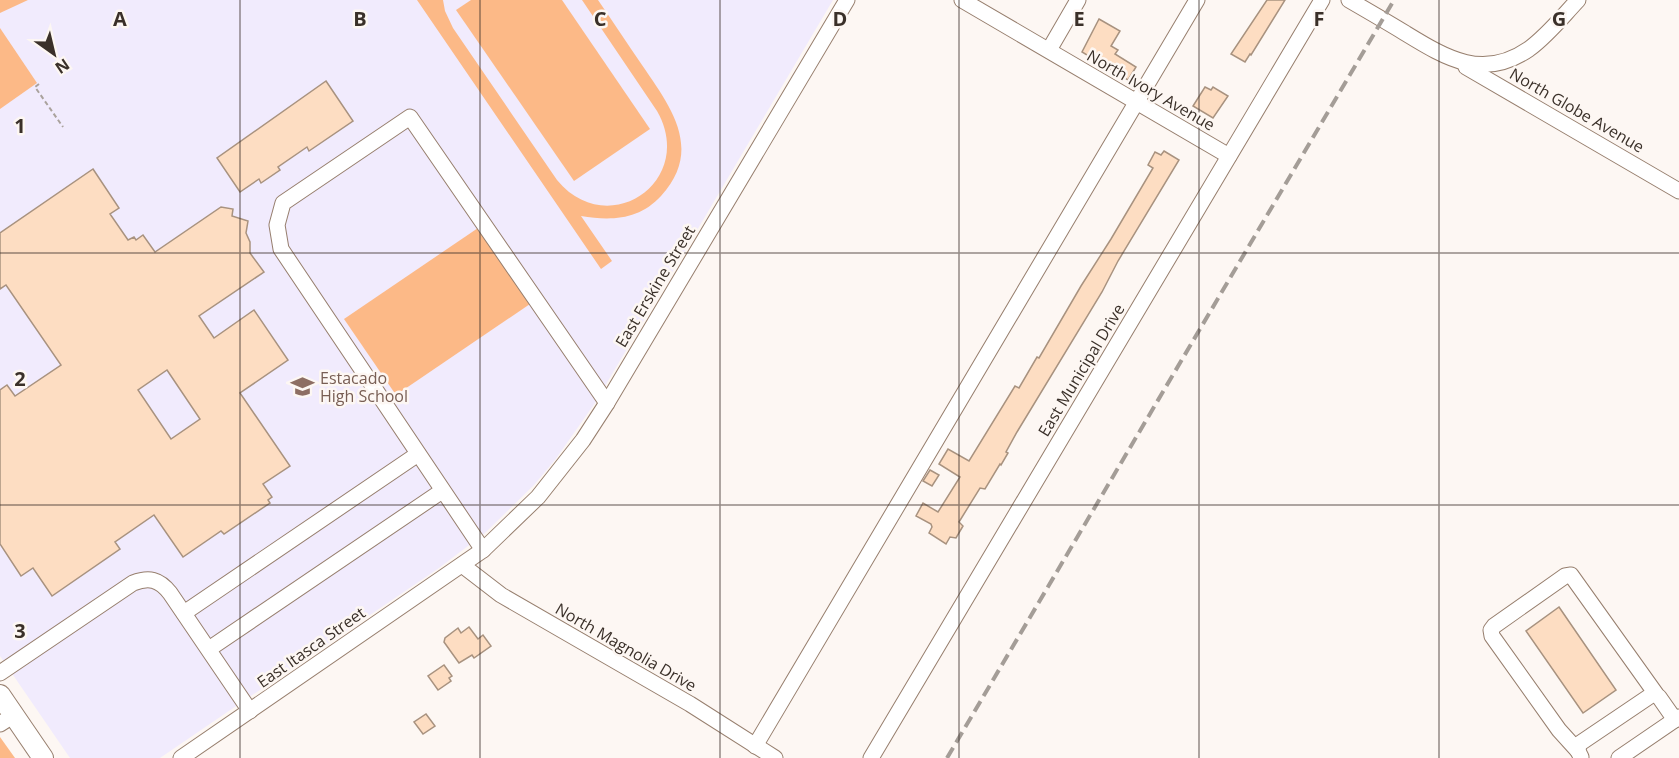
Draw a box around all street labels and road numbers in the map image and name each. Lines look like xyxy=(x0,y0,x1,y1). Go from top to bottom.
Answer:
street label: North Ivory Avenue xyxy=(1083,44,1219,136)
street label: North Globe Avenue xyxy=(1506,63,1648,157)
street label: East Erskine Street xyxy=(610,221,700,351)
street label: East Municipal Drive xyxy=(1033,300,1129,440)
street label: North Magnolia Drive xyxy=(551,598,701,696)
street label: East Itasca Street xyxy=(253,601,370,693)

